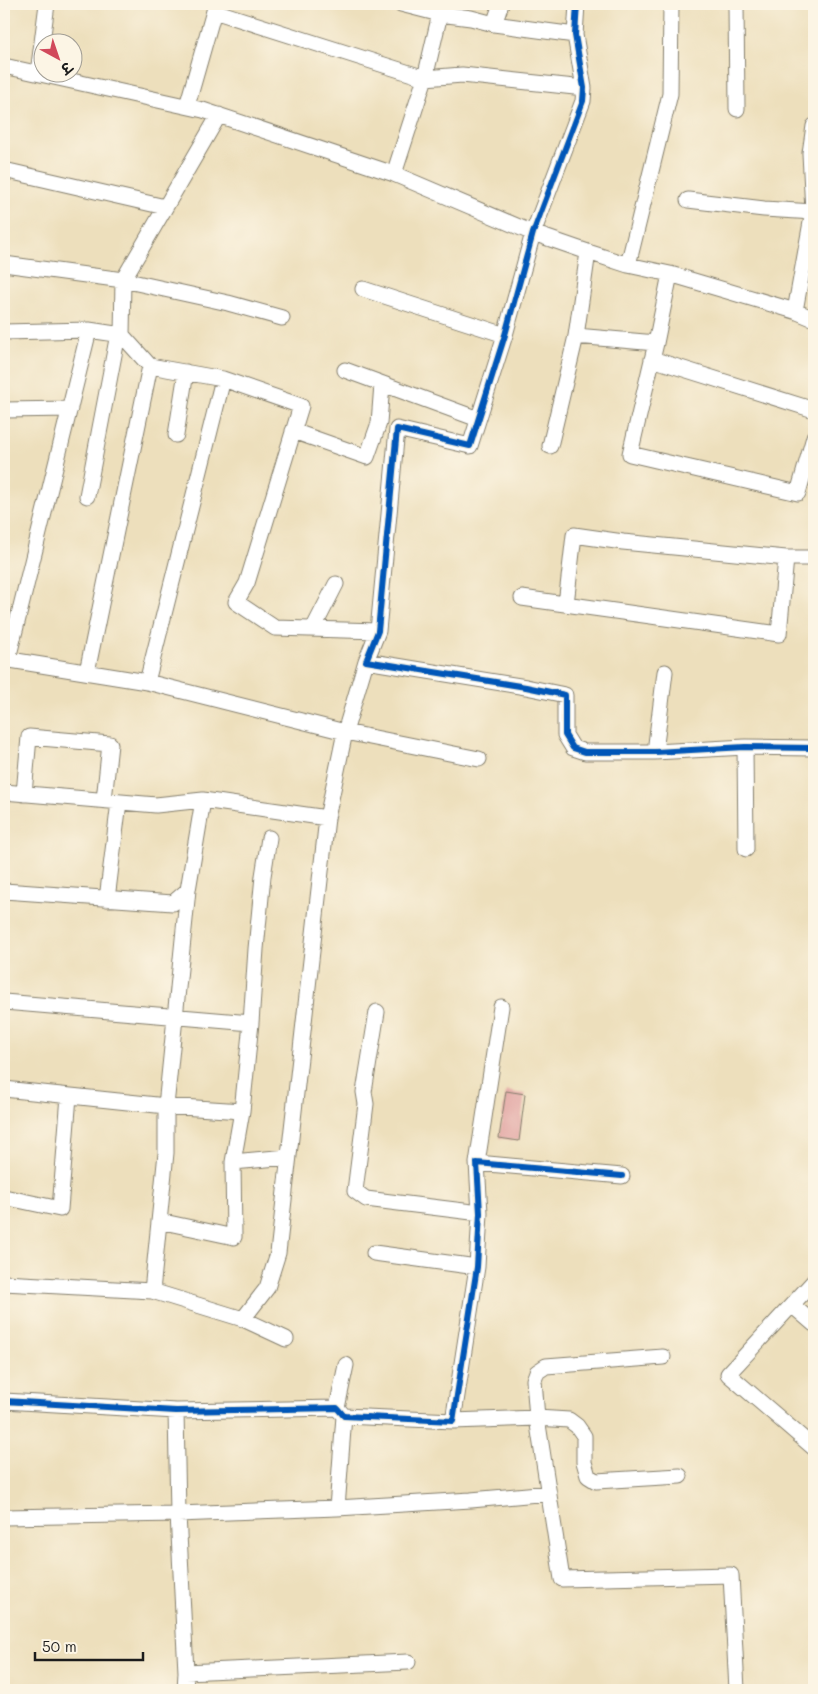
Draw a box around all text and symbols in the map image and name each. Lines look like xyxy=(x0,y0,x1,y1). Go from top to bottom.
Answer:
north arrow xyxy=(32,32,82,82)
text: उ xyxy=(56,57,78,80)
scale bar xyxy=(35,1629,142,1661)
text: 50 m xyxy=(42,1636,77,1656)

